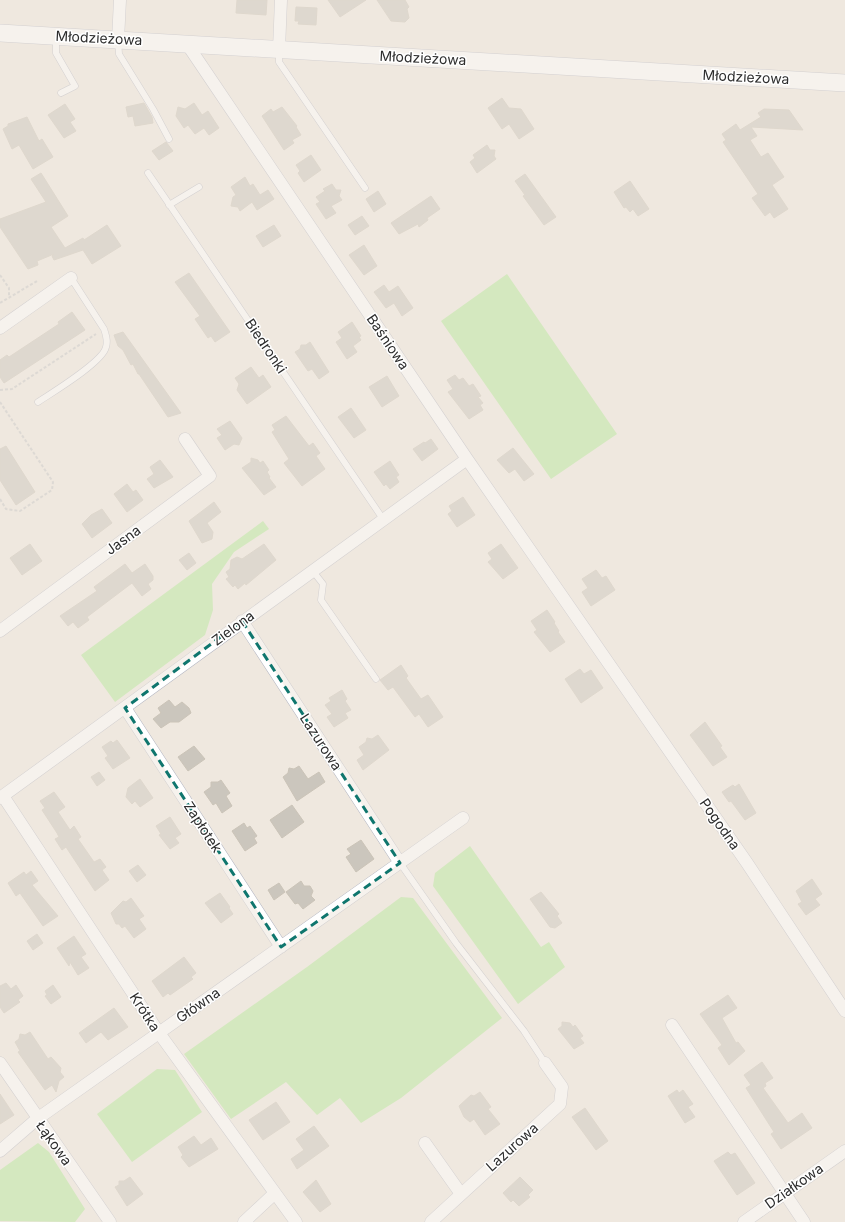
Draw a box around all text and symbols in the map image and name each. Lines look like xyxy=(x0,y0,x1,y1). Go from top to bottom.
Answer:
street label: Młodzieżowa xyxy=(55,27,143,48)
street label: Młodzieżowa xyxy=(379,47,467,68)
street label: Młodzieżowa xyxy=(702,66,790,87)
street label: Baśniowa xyxy=(364,311,413,373)
street label: Biedronki xyxy=(242,315,291,376)
street label: Jasna xyxy=(102,521,144,558)
street label: Zielona xyxy=(208,607,257,649)
street label: Lazurowa xyxy=(297,710,346,773)
street label: Pogodna xyxy=(697,795,744,853)
street label: Zapłotek xyxy=(181,798,226,856)
street label: Główna xyxy=(173,983,223,1026)
street label: Krótka xyxy=(127,989,164,1034)
street label: Łąkowa xyxy=(33,1117,76,1168)
street label: Lazurowa xyxy=(482,1119,541,1174)
street label: Działkowa xyxy=(761,1159,826,1212)

